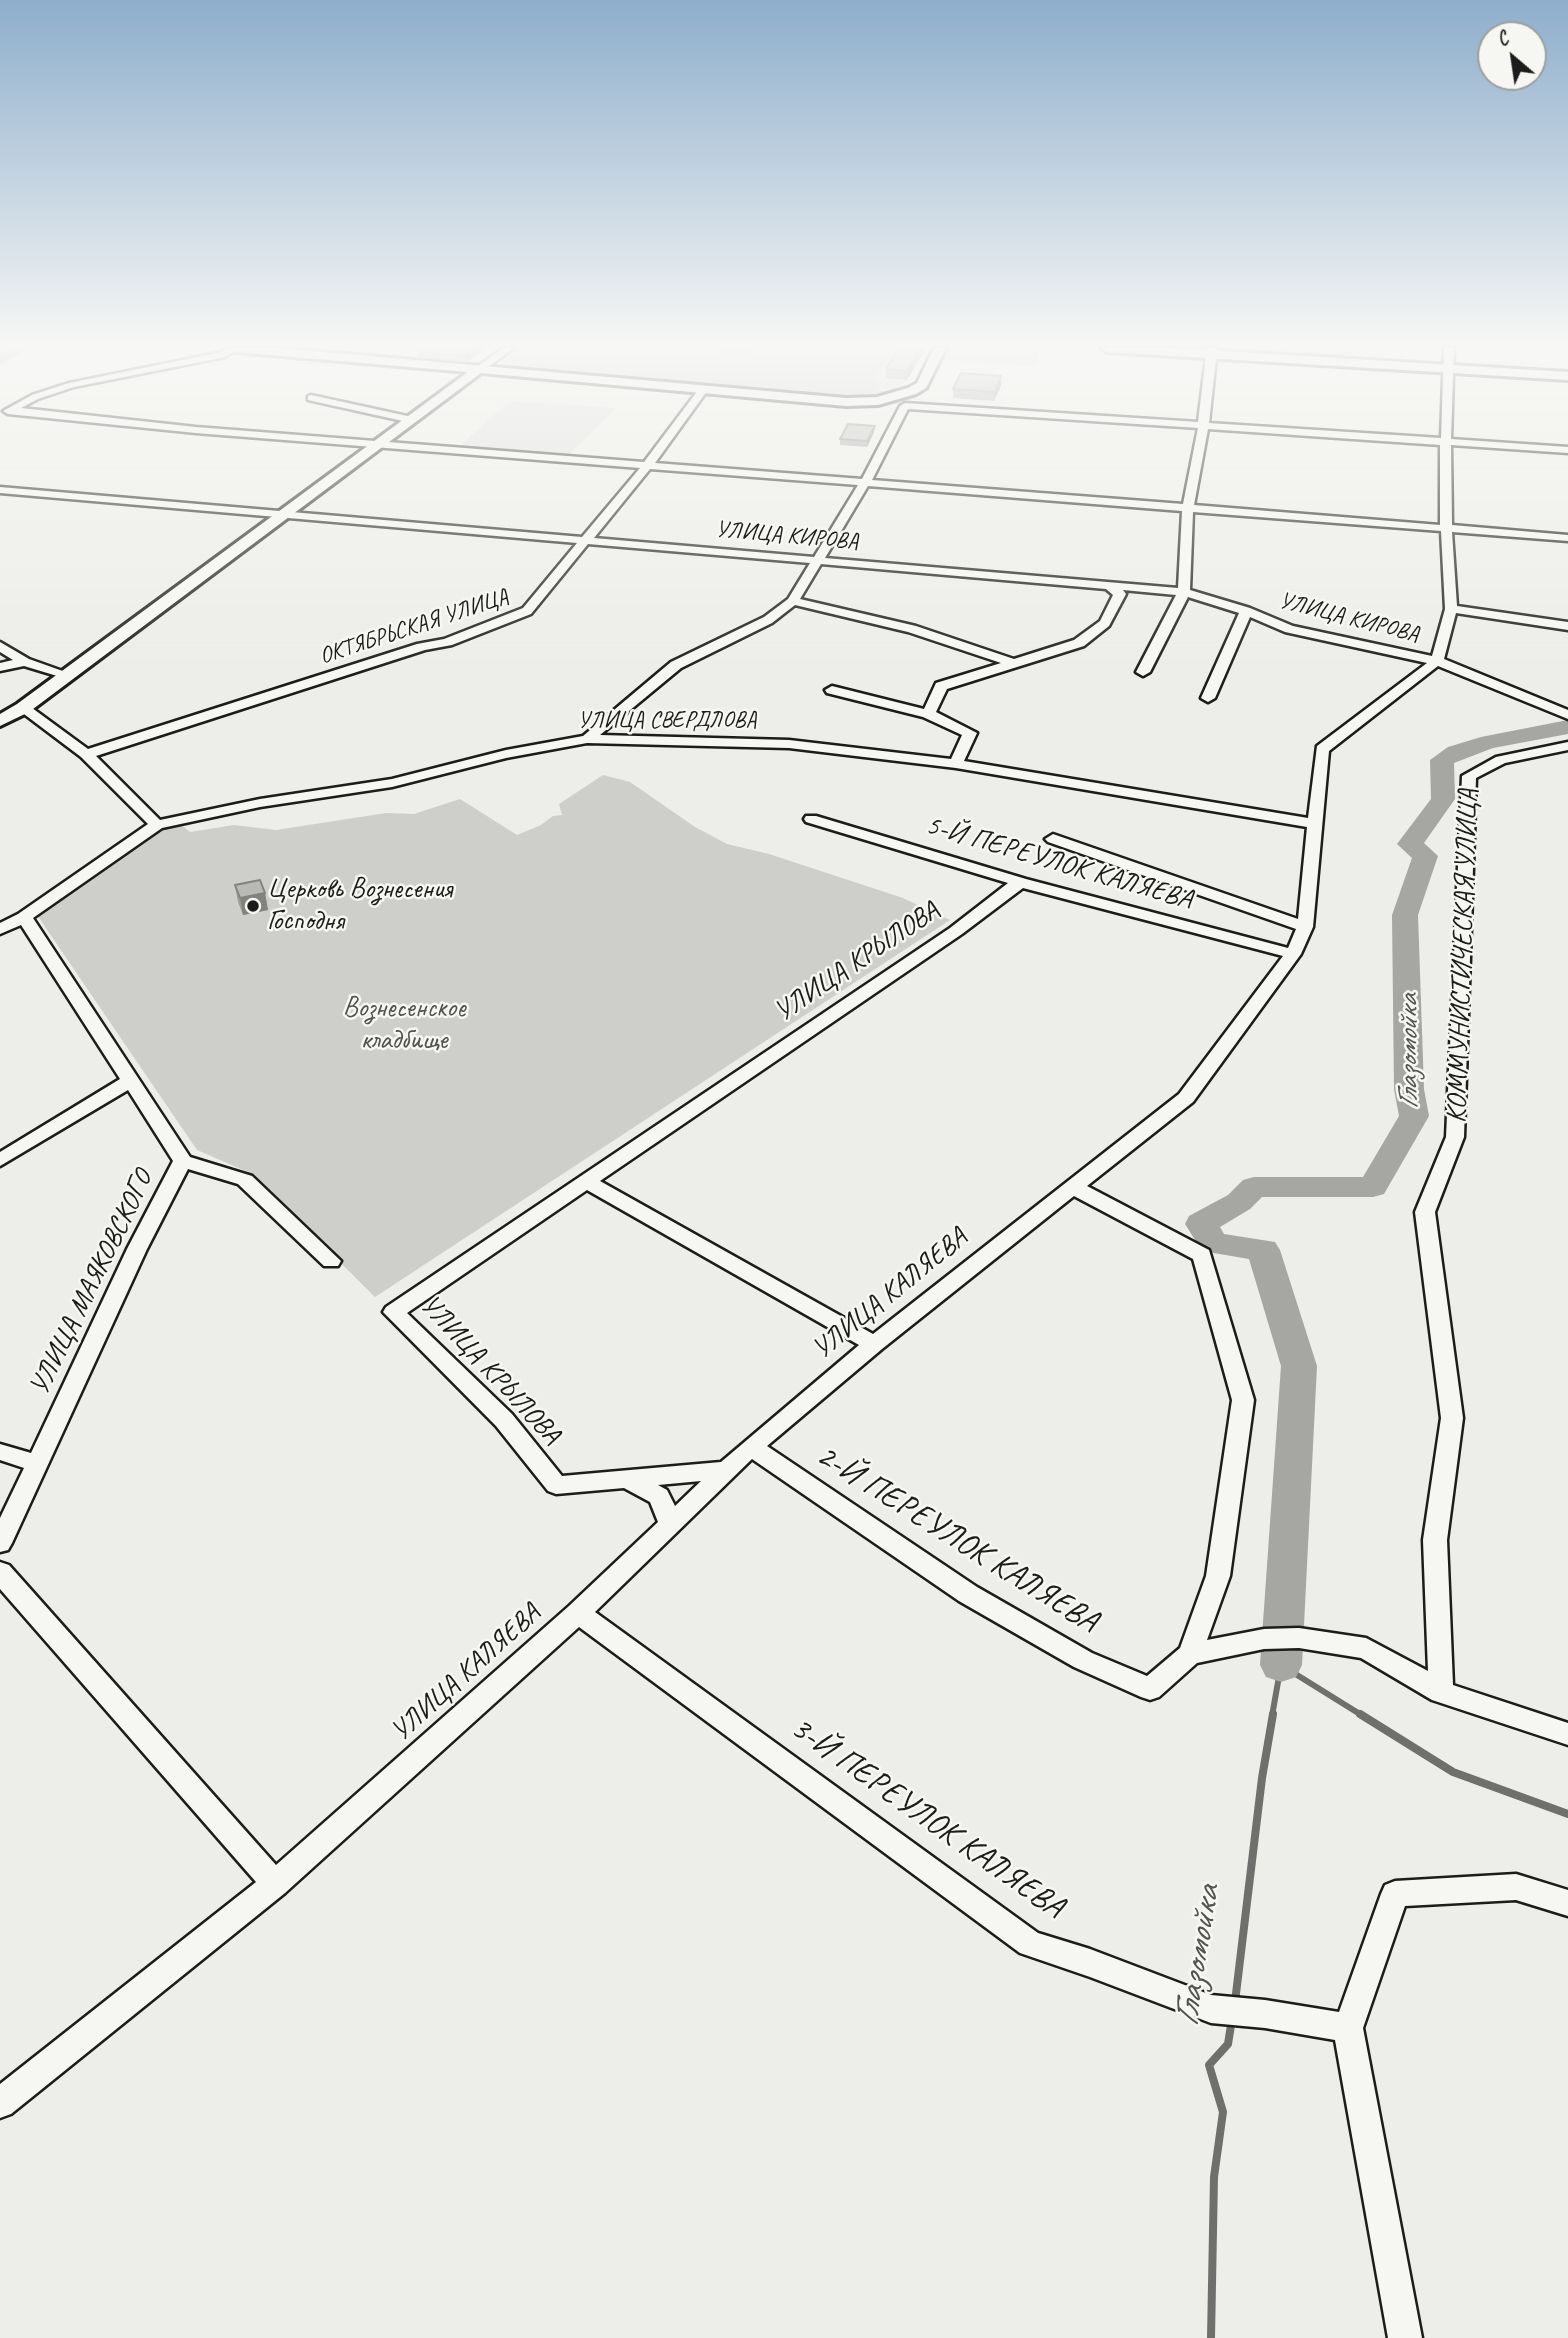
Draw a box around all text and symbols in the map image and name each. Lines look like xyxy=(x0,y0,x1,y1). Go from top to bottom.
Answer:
north arrow xyxy=(1477,21,1547,91)
text: С xyxy=(1493,27,1513,52)
street label: УЛИЦА КИРОВА xyxy=(714,516,860,556)
street label: ОКТЯБРЬСКАЯ УЛИЦА xyxy=(316,583,512,671)
street label: УЛИЦА КИРОВА xyxy=(1276,587,1422,649)
street label: УЛИЦА СВЕРДЛОВА xyxy=(577,707,757,735)
street label: КОММУНИСТИЧЕСКАЯ УЛИЦА xyxy=(1440,788,1486,1124)
street label: 5-Й ПЕРЕУЛОК КАЛЯЕВА xyxy=(922,809,1196,917)
place label: Церковь Вознесения Господня xyxy=(267,873,452,939)
street label: УЛИЦА КРЫЛОВА xyxy=(768,895,946,1029)
marker: Церковь Вознесения Господня xyxy=(245,898,261,914)
park label: Вознесенское кладбище xyxy=(343,992,465,1058)
water label: Глазомойка xyxy=(1391,995,1427,1109)
street label: УЛИЦА МАЯКОВСКОГО xyxy=(23,1165,161,1401)
street label: УЛИЦА КАЛЯЕВА xyxy=(806,1221,974,1367)
street label: УЛИЦА КРЫЛОВА xyxy=(412,1289,568,1451)
street label: 2-Й ПЕРЕУЛОК КАЛЯЕВА xyxy=(809,1436,1105,1642)
street label: УЛИЦА КАЛЯЕВА xyxy=(385,1597,547,1749)
street label: 3-Й ПЕРЕУЛОК КАЛЯЕВА xyxy=(783,1709,1071,1927)
water label: Глазомойка xyxy=(1165,1883,1231,2029)

